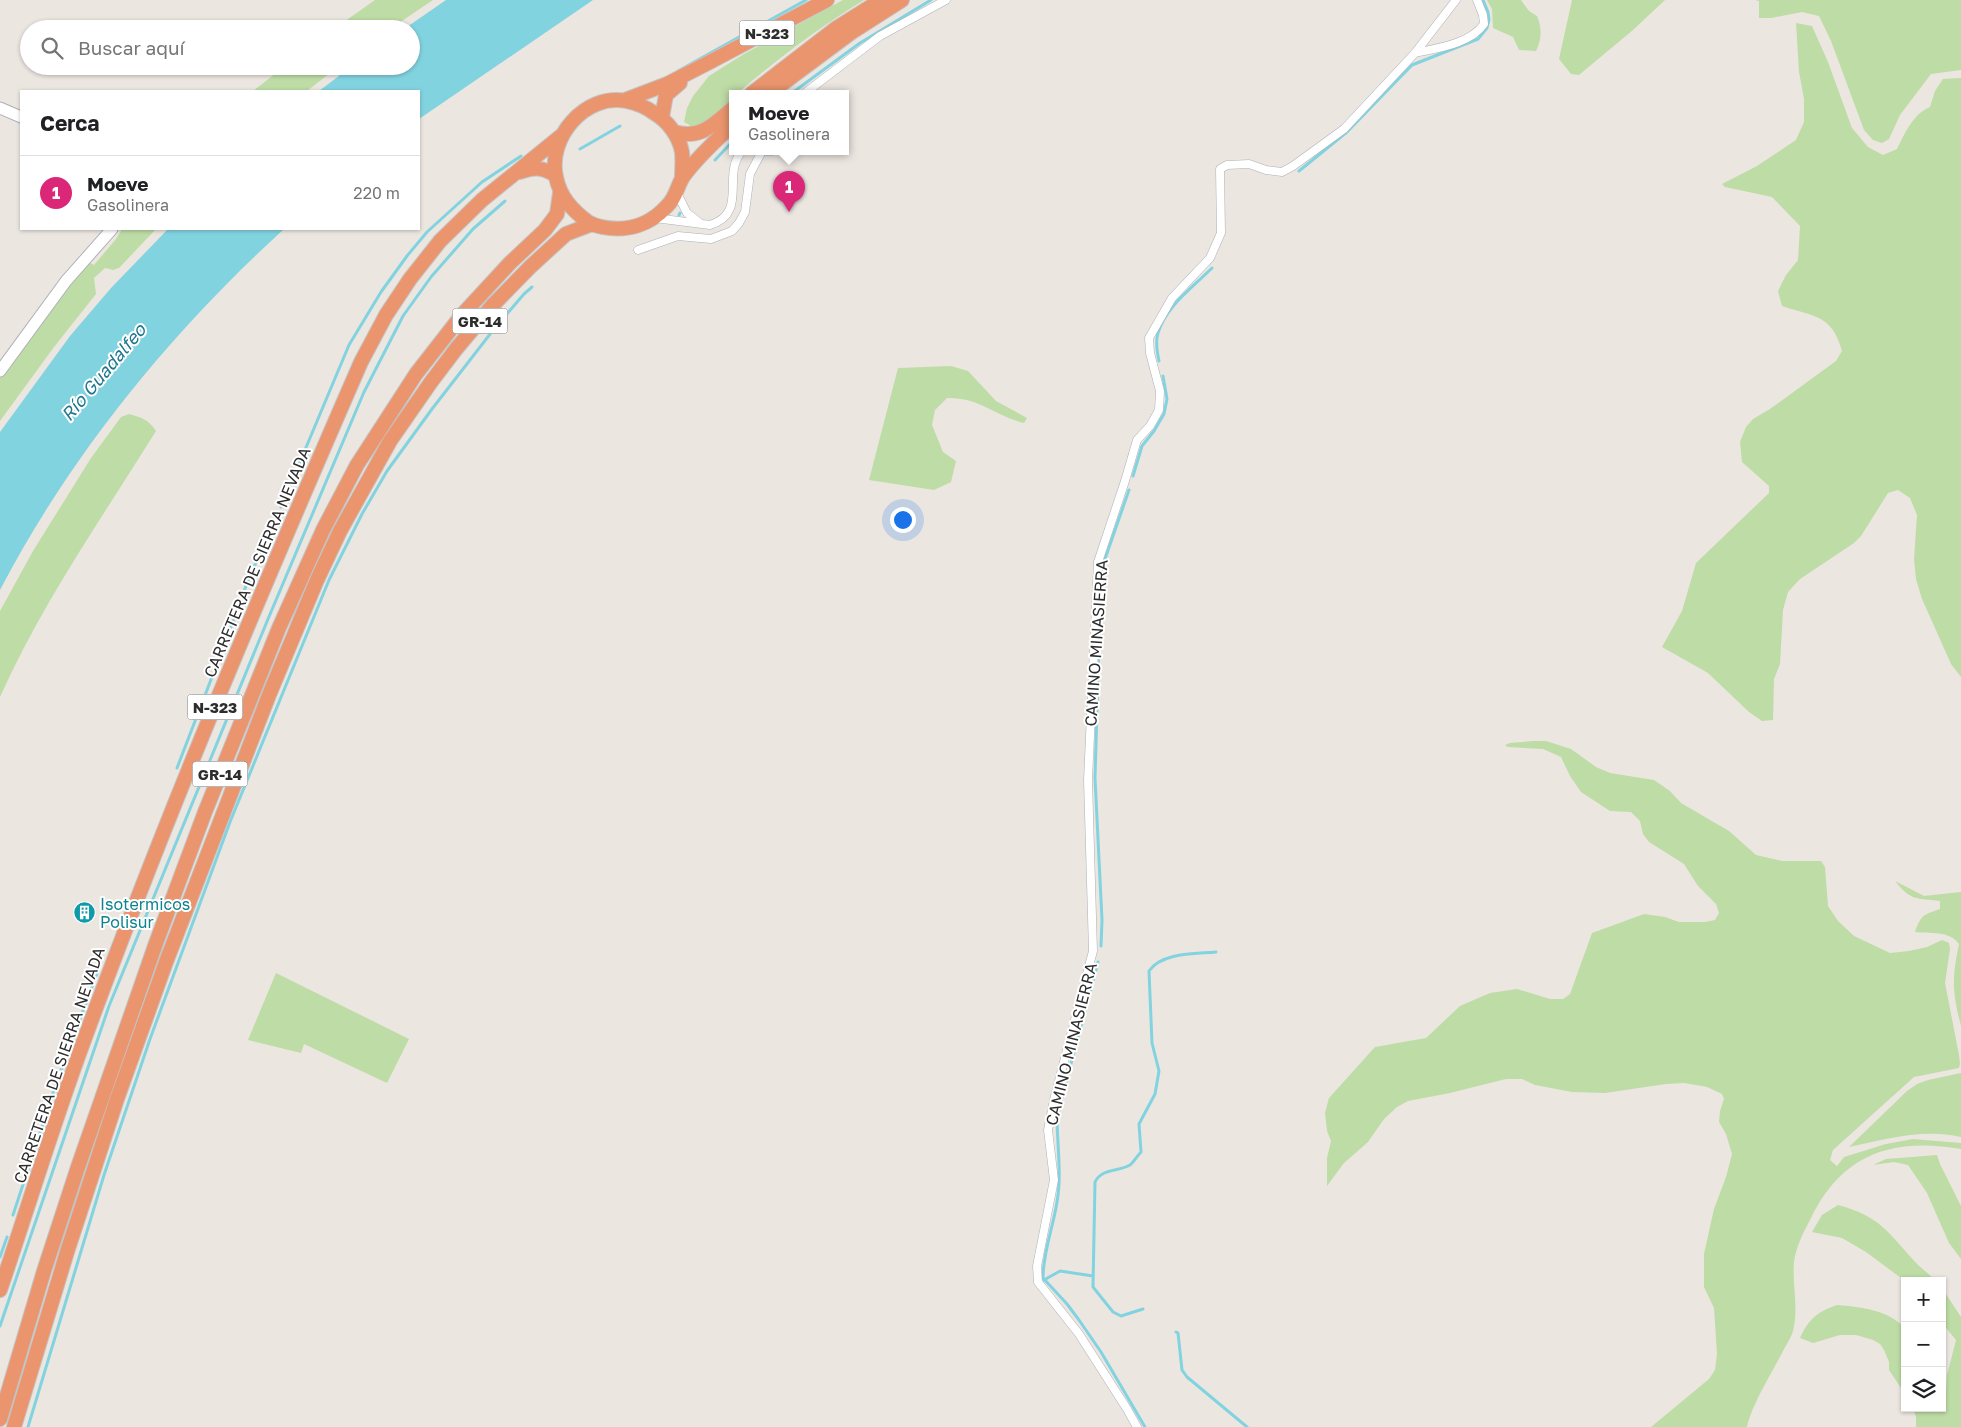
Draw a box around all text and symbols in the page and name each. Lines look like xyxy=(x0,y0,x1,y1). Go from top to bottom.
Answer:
search box xyxy=(20,20,420,75)
road number: N-323 xyxy=(740,20,794,46)
icon: search xyxy=(38,34,66,62)
text: Buscar aquí xyxy=(78,36,185,59)
popup xyxy=(729,90,849,155)
text: Moeve xyxy=(748,101,809,124)
text: Cerca xyxy=(40,110,99,136)
text: Gasolinera xyxy=(748,124,830,144)
pin: 1 xyxy=(773,171,805,212)
text: Moeve xyxy=(87,172,148,195)
text: 1 xyxy=(52,183,60,203)
text: 220 m xyxy=(353,183,400,203)
text: Gasolinera xyxy=(87,195,169,215)
road number: GR-14 xyxy=(452,308,508,334)
water label: Río Guadalfeo xyxy=(56,318,151,425)
street label: CARRETERA DE SIERRA NEVADA xyxy=(199,444,315,680)
your location xyxy=(890,507,916,533)
street label: CAMINO MINASIERRA xyxy=(1080,559,1112,727)
road number: N-323 xyxy=(188,694,242,720)
road number: GR-14 xyxy=(192,762,248,786)
place label: Isotermicos Polisur xyxy=(100,894,190,932)
building icon: Isotermicos Polisur xyxy=(72,901,96,925)
street label: CARRETERA DE SIERRA NEVADA xyxy=(9,944,109,1186)
street label: CAMINO MINASIERRA xyxy=(1041,960,1101,1127)
map controls xyxy=(1901,1277,1946,1412)
button: + xyxy=(1901,1277,1946,1322)
button: − xyxy=(1901,1322,1946,1367)
button: layers xyxy=(1901,1367,1946,1412)

